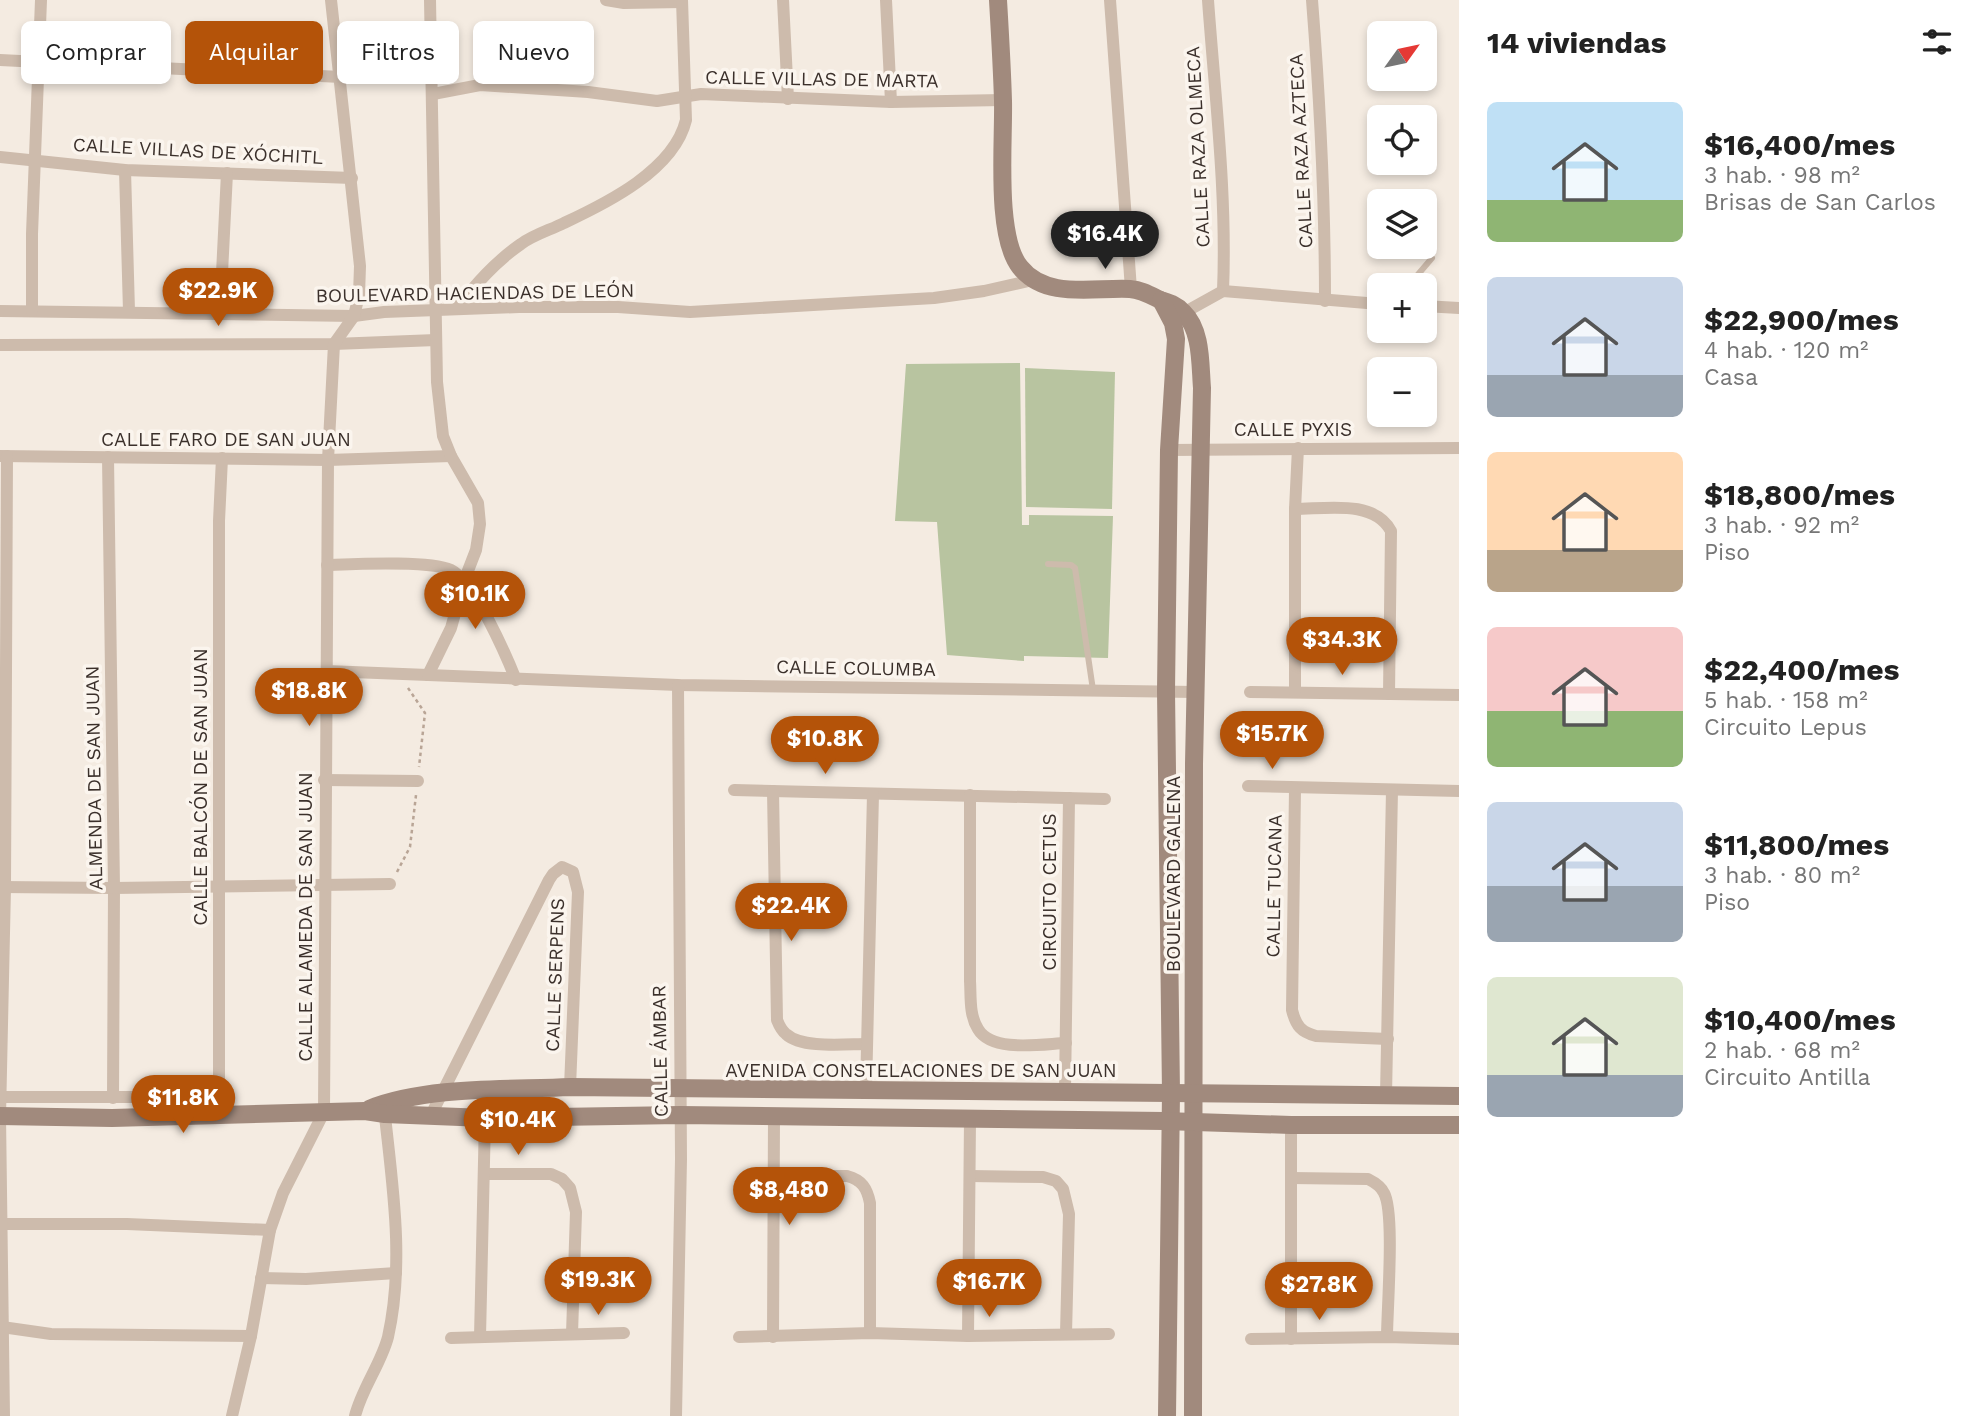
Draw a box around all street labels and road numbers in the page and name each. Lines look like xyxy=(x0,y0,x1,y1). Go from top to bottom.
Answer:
street label: CALLE RAZA OLMECA xyxy=(1181,45,1215,248)
street label: CALLE RAZA AZTECA xyxy=(1284,53,1318,249)
street label: CALLE VILLAS DE MARTA xyxy=(705,65,939,93)
street label: CALLE VILLAS DE XÓCHITL xyxy=(72,133,324,169)
street label: BOULEVARD HACIENDAS DE LEÓN xyxy=(315,279,635,307)
street label: CALLE PYXIS xyxy=(1234,418,1352,441)
street label: CALLE FARO DE SAN JUAN xyxy=(101,428,351,451)
street label: CALLE BALCÓN DE SAN JUAN xyxy=(189,648,212,926)
street label: CALLE COLUMBA xyxy=(776,655,936,681)
street label: ALMENDA DE SAN JUAN xyxy=(81,665,107,891)
street label: CALLE ALAMEDA DE SAN JUAN xyxy=(294,772,317,1062)
street label: BOULEVARD GALENA xyxy=(1162,775,1185,972)
street label: CIRCUITO CETUS xyxy=(1038,813,1061,971)
street label: CALLE TUCANA xyxy=(1261,814,1287,958)
street label: CALLE SERPENS xyxy=(541,898,569,1052)
street label: CALLE ÁMBAR xyxy=(647,985,673,1117)
street label: AVENIDA CONSTELACIONES DE SAN JUAN xyxy=(725,1059,1117,1082)

